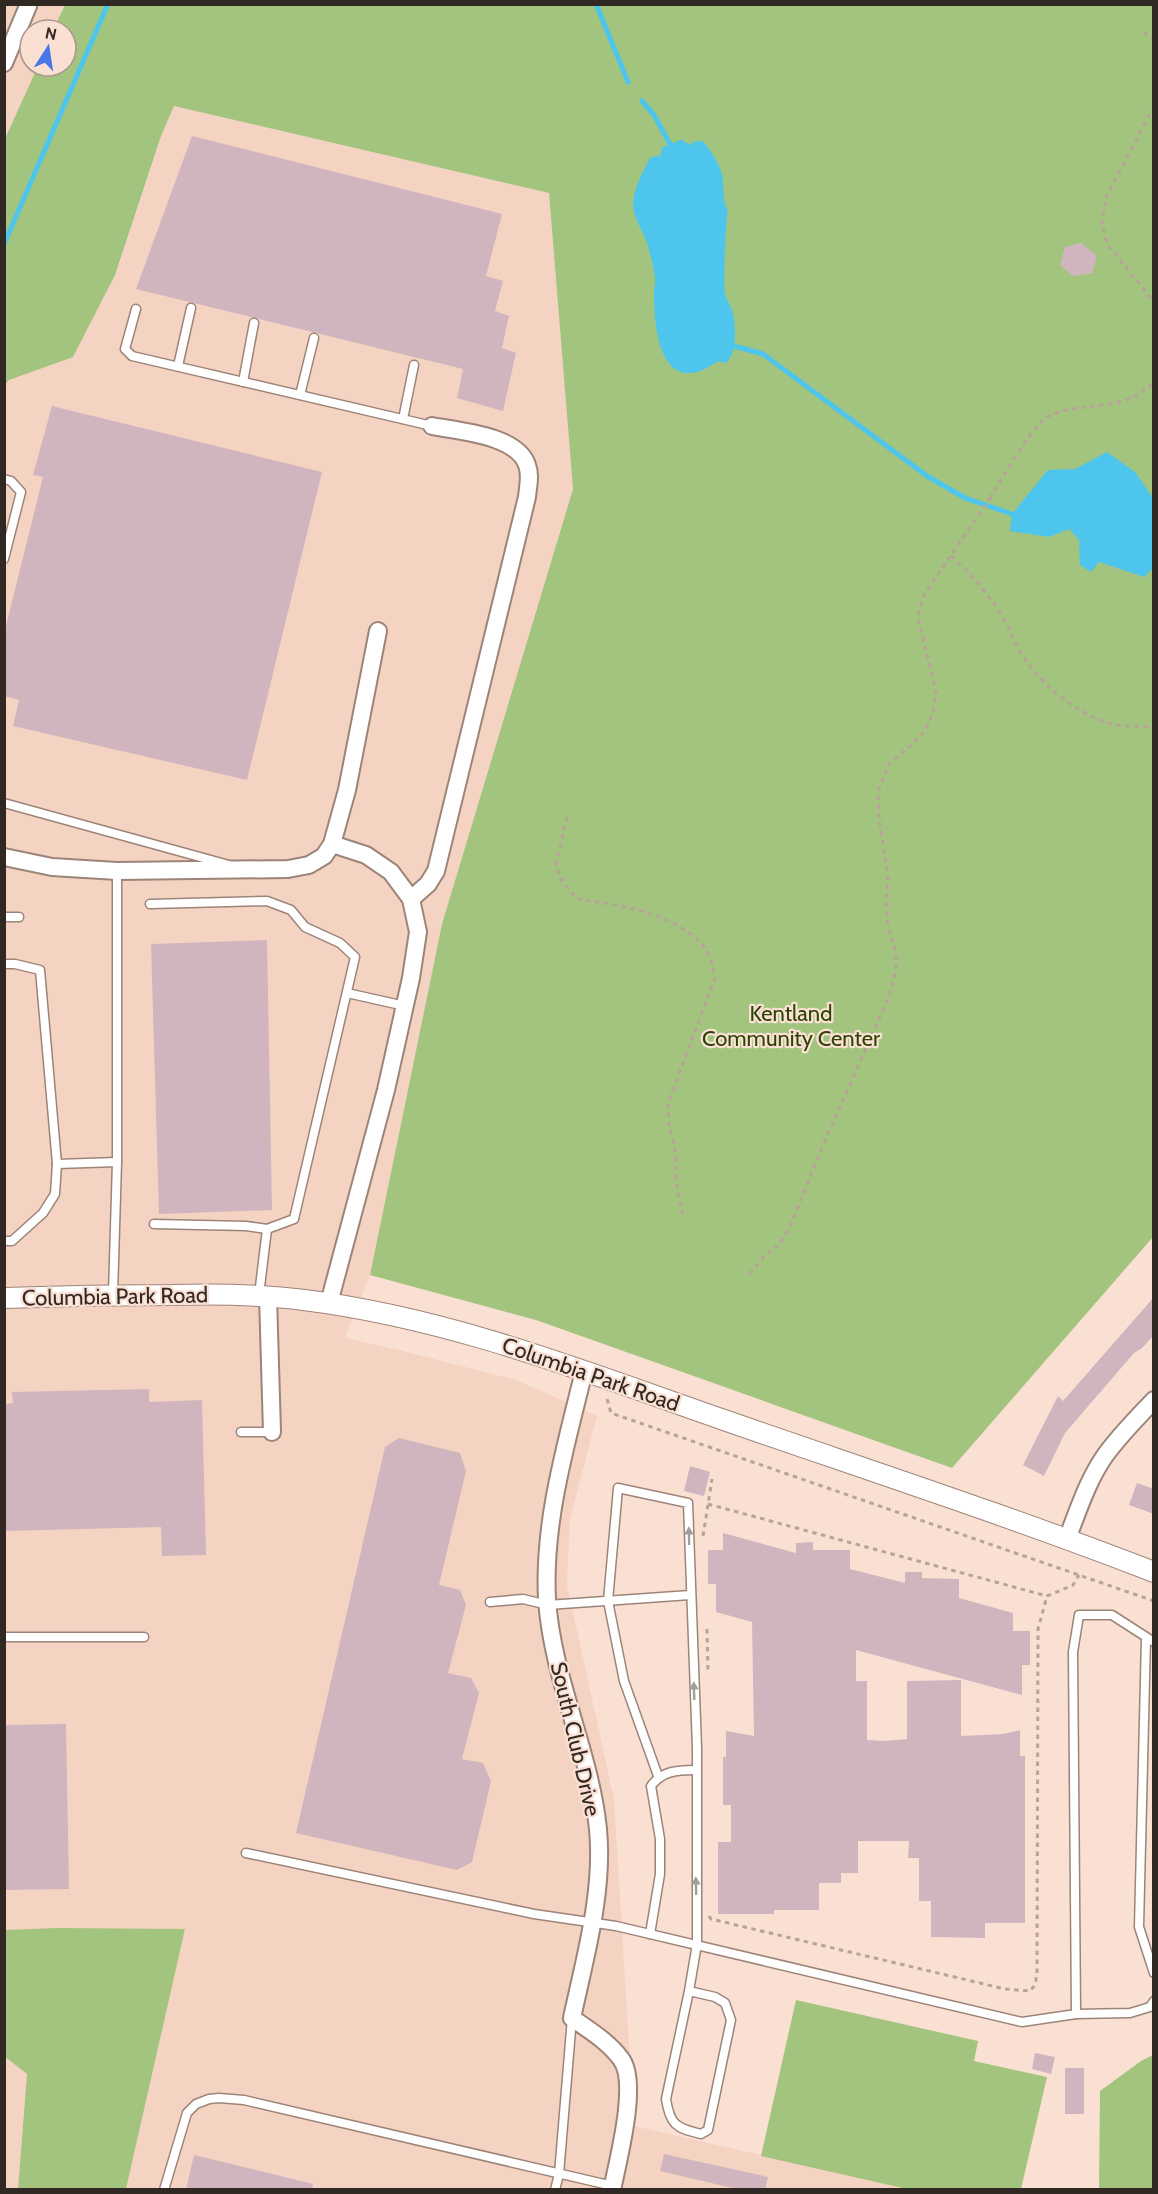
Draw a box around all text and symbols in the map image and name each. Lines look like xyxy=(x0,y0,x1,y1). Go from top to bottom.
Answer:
north arrow xyxy=(18,18,78,78)
text: N xyxy=(44,23,59,44)
park label: Kentland Community Center xyxy=(702,1000,880,1052)
street label: Columbia Park Road xyxy=(22,1281,208,1312)
street label: Columbia Park Road xyxy=(498,1331,683,1418)
one-way arrow xyxy=(684,1527,694,1546)
street label: South Club Drive xyxy=(545,1659,606,1819)
one-way arrow xyxy=(690,1681,699,1700)
one-way arrow xyxy=(691,1876,701,1895)

